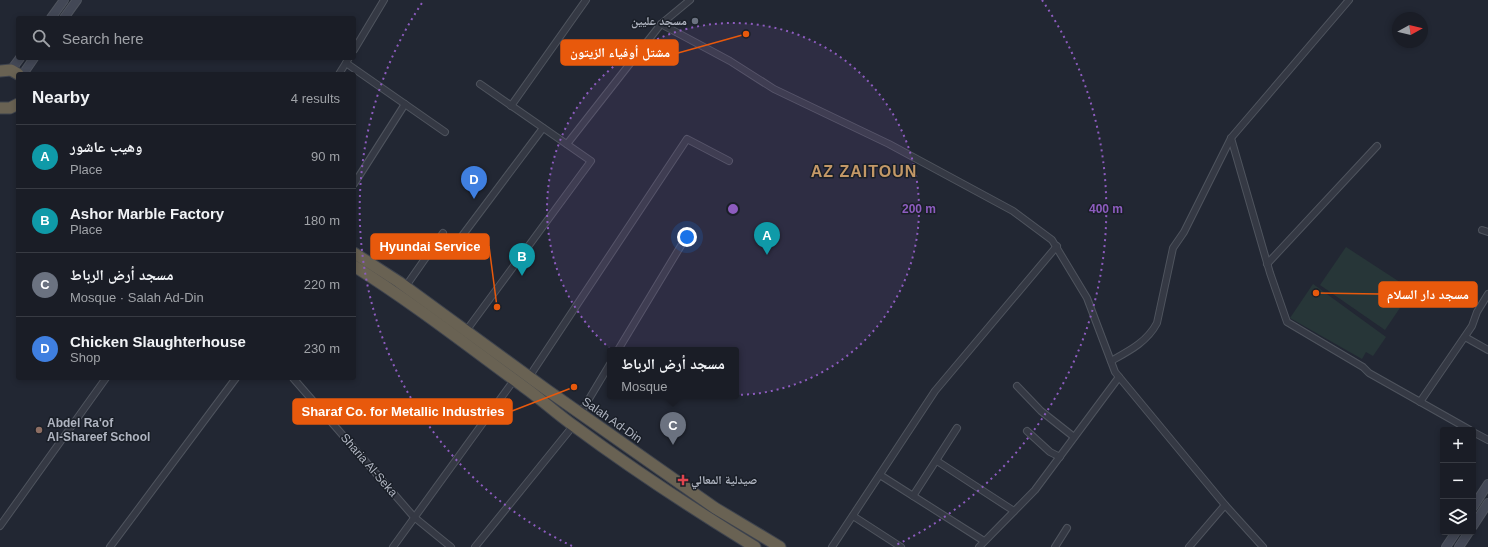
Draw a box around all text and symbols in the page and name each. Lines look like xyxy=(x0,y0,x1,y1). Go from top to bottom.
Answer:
north arrow xyxy=(1392,12,1428,48)
place label: مسجد عليين xyxy=(631,14,687,29)
search box xyxy=(16,16,356,60)
marker: مسجد عليين xyxy=(690,16,700,26)
icon: search xyxy=(30,27,52,49)
text: Search here xyxy=(62,30,144,47)
callout: مشتل أوفياء الزيتون xyxy=(561,40,678,65)
text: مشتل أوفياء الزيتون xyxy=(570,45,670,61)
text: Nearby xyxy=(32,88,90,107)
text: 4 results xyxy=(291,91,340,106)
text: وهيب عاشور xyxy=(70,138,143,155)
text: A xyxy=(40,149,50,164)
text: 90 m xyxy=(311,149,340,164)
text: Place xyxy=(70,162,103,177)
district label: AZ ZAITOUN xyxy=(811,163,917,180)
pin: D xyxy=(461,166,487,199)
centre of rings xyxy=(726,202,740,216)
text: 200 m xyxy=(902,202,936,216)
text: 400 m xyxy=(1089,202,1123,216)
text: Ashor Marble Factory xyxy=(70,205,224,222)
text: B xyxy=(40,213,50,228)
text: 180 m xyxy=(304,213,340,228)
text: Place xyxy=(70,222,103,237)
pin: A xyxy=(754,222,780,255)
your location xyxy=(677,227,697,247)
callout: Hyundai Service xyxy=(371,234,489,259)
text: Hyundai Service xyxy=(379,239,481,254)
pin: B xyxy=(509,243,535,276)
text: مسجد أرض الرباط xyxy=(70,266,174,283)
text: C xyxy=(40,277,50,292)
text: 220 m xyxy=(304,277,340,292)
callout: مسجد دار السلام xyxy=(1379,282,1477,307)
text: مسجد دار السلام xyxy=(1387,287,1469,304)
text: Mosque · Salah Ad-Din xyxy=(70,290,204,305)
text: Chicken Slaughterhouse xyxy=(70,333,246,350)
text: D xyxy=(40,341,50,356)
text: 230 m xyxy=(304,341,340,356)
popup xyxy=(607,347,739,399)
text: Shop xyxy=(70,350,100,365)
text: مسجد أرض الرباط xyxy=(621,355,725,372)
text: Mosque xyxy=(621,379,667,394)
street label: Salah Ad-Din xyxy=(579,394,645,446)
callout: Sharaf Co. for Metallic Industries xyxy=(293,399,512,424)
text: Sharaf Co. for Metallic Industries xyxy=(302,404,505,419)
pin: C xyxy=(660,412,686,445)
place label: Abdel Ra'of Al-Shareef School xyxy=(47,416,150,444)
marker: Abdel Ra'of Al-Shareef School xyxy=(34,425,44,435)
map controls xyxy=(1440,427,1476,535)
button: + xyxy=(1440,427,1476,463)
street label: Sharia Al-Seka xyxy=(338,430,401,500)
button: − xyxy=(1440,463,1476,499)
place label: صيدلية المعالي xyxy=(691,473,757,490)
marker: صيدلية المعالي xyxy=(678,475,688,485)
button: layers xyxy=(1440,499,1476,535)

